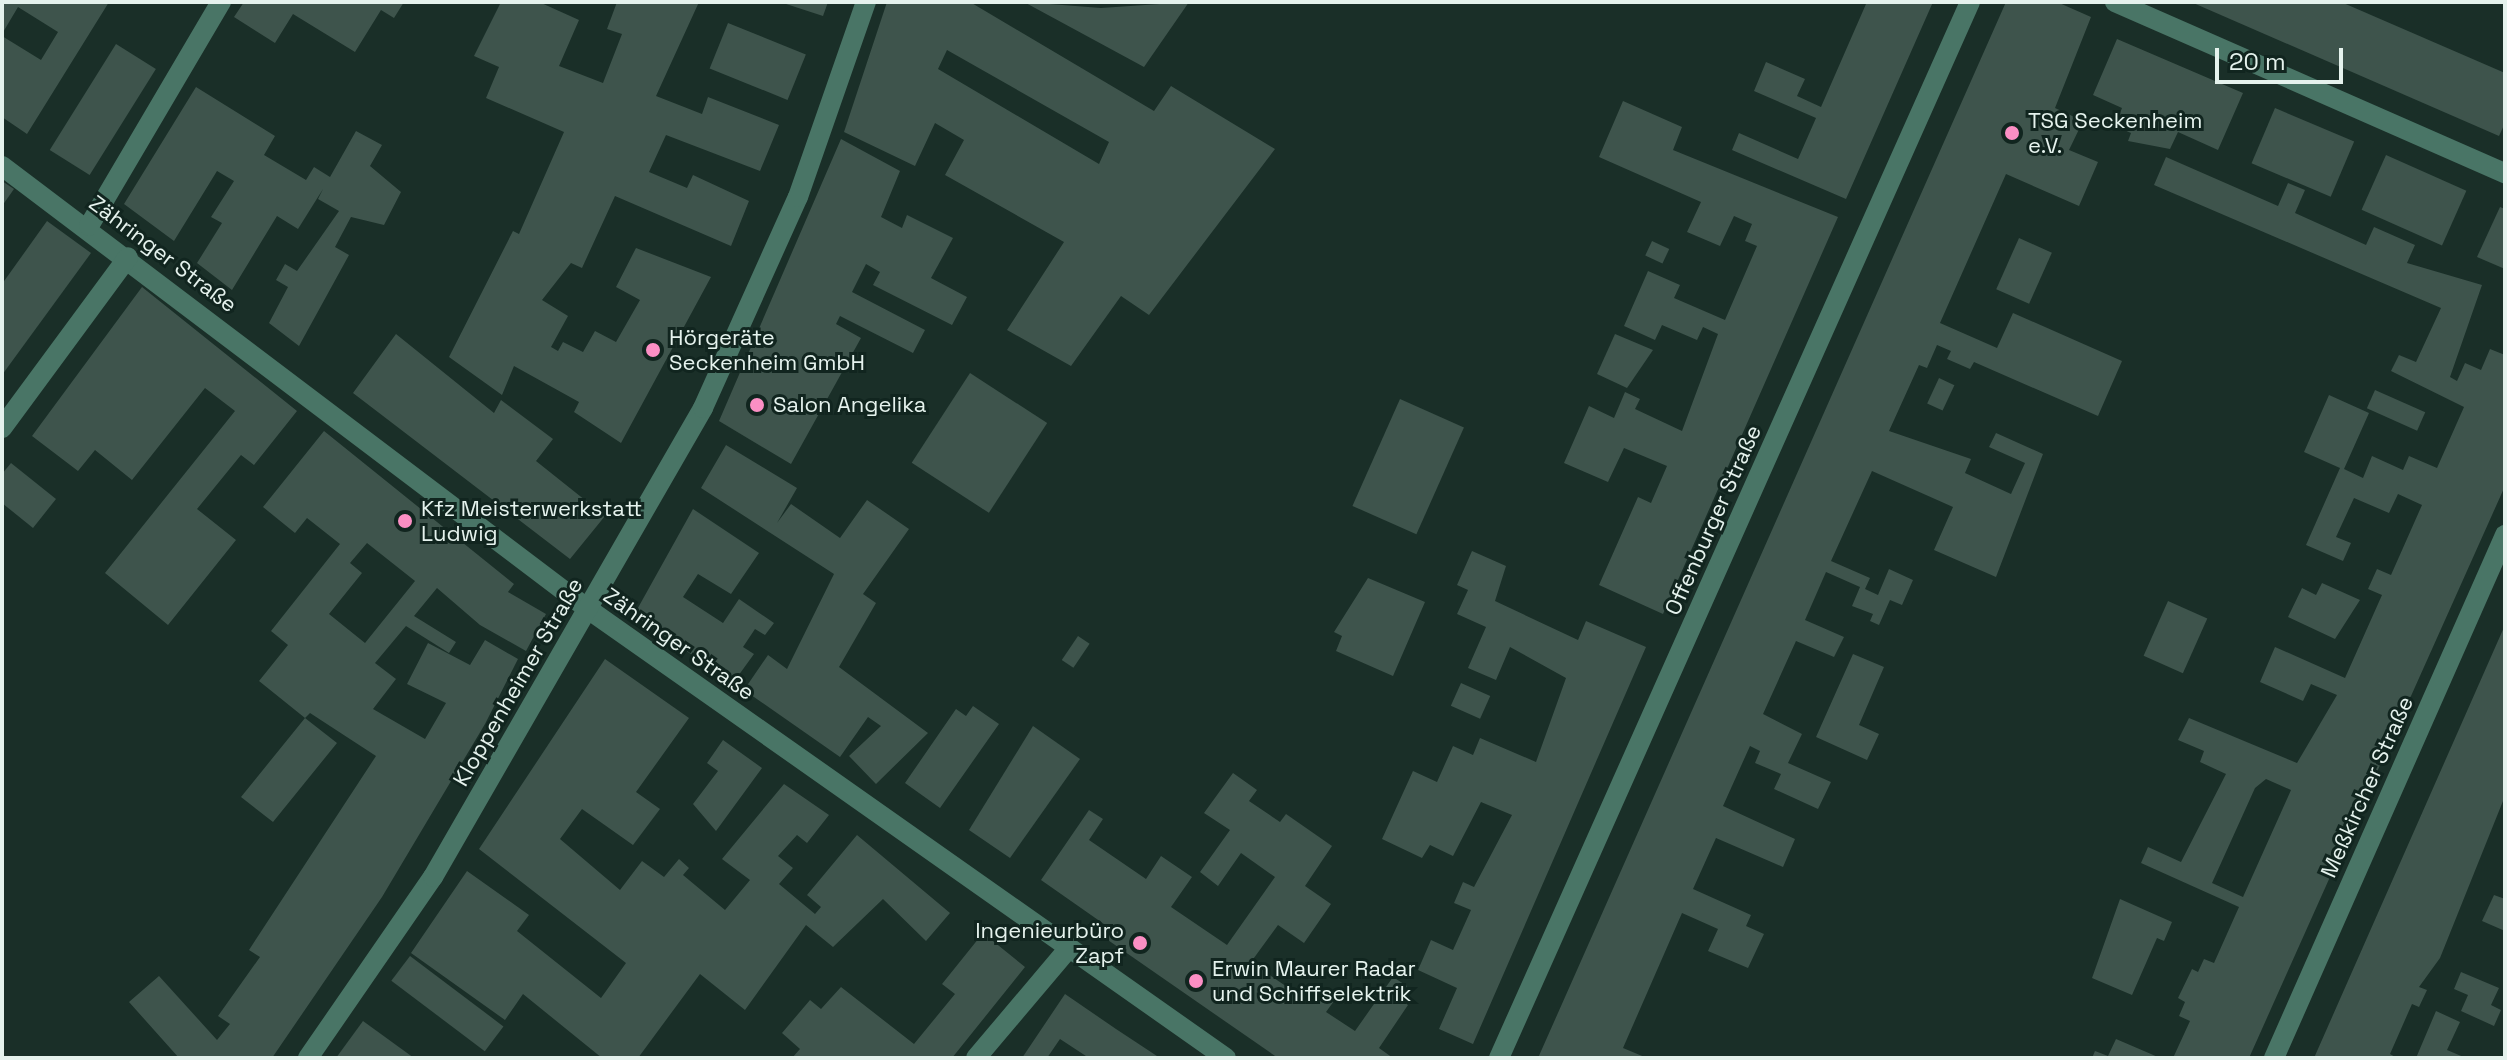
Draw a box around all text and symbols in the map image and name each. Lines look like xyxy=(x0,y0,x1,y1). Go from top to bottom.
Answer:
scale bar xyxy=(2219,32,2347,82)
text: 20 m xyxy=(2229,46,2286,77)
place label: TSG Seckenheim e.V. xyxy=(2028,107,2202,158)
marker: TSG Seckenheim e.V. xyxy=(2003,124,2021,142)
street label: Zähringer Straße xyxy=(84,190,242,318)
place label: Hörgeräte Seckenheim GmbH xyxy=(669,324,865,376)
marker: Hörgeräte Seckenheim GmbH xyxy=(644,341,662,359)
place label: Salon Angelika xyxy=(773,392,927,418)
marker: Salon Angelika xyxy=(748,396,766,414)
street label: Offenburger Straße xyxy=(1659,421,1767,619)
place label: Kfz Meisterwerkstatt Ludwig xyxy=(421,495,642,546)
marker: Kfz Meisterwerkstatt Ludwig xyxy=(396,512,414,530)
street label: Kloppenheimer Straße xyxy=(448,573,588,791)
street label: Zähringer Straße xyxy=(598,582,760,706)
street label: Meßkircher Straße xyxy=(2315,692,2419,882)
place label: Ingenieurbüro Zapf xyxy=(975,917,1124,968)
marker: Ingenieurbüro Zapf xyxy=(1131,934,1149,952)
place label: Erwin Maurer Radar und Schiffselektrik xyxy=(1212,955,1416,1006)
marker: Erwin Maurer Radar und Schiffselektrik xyxy=(1187,972,1205,990)

